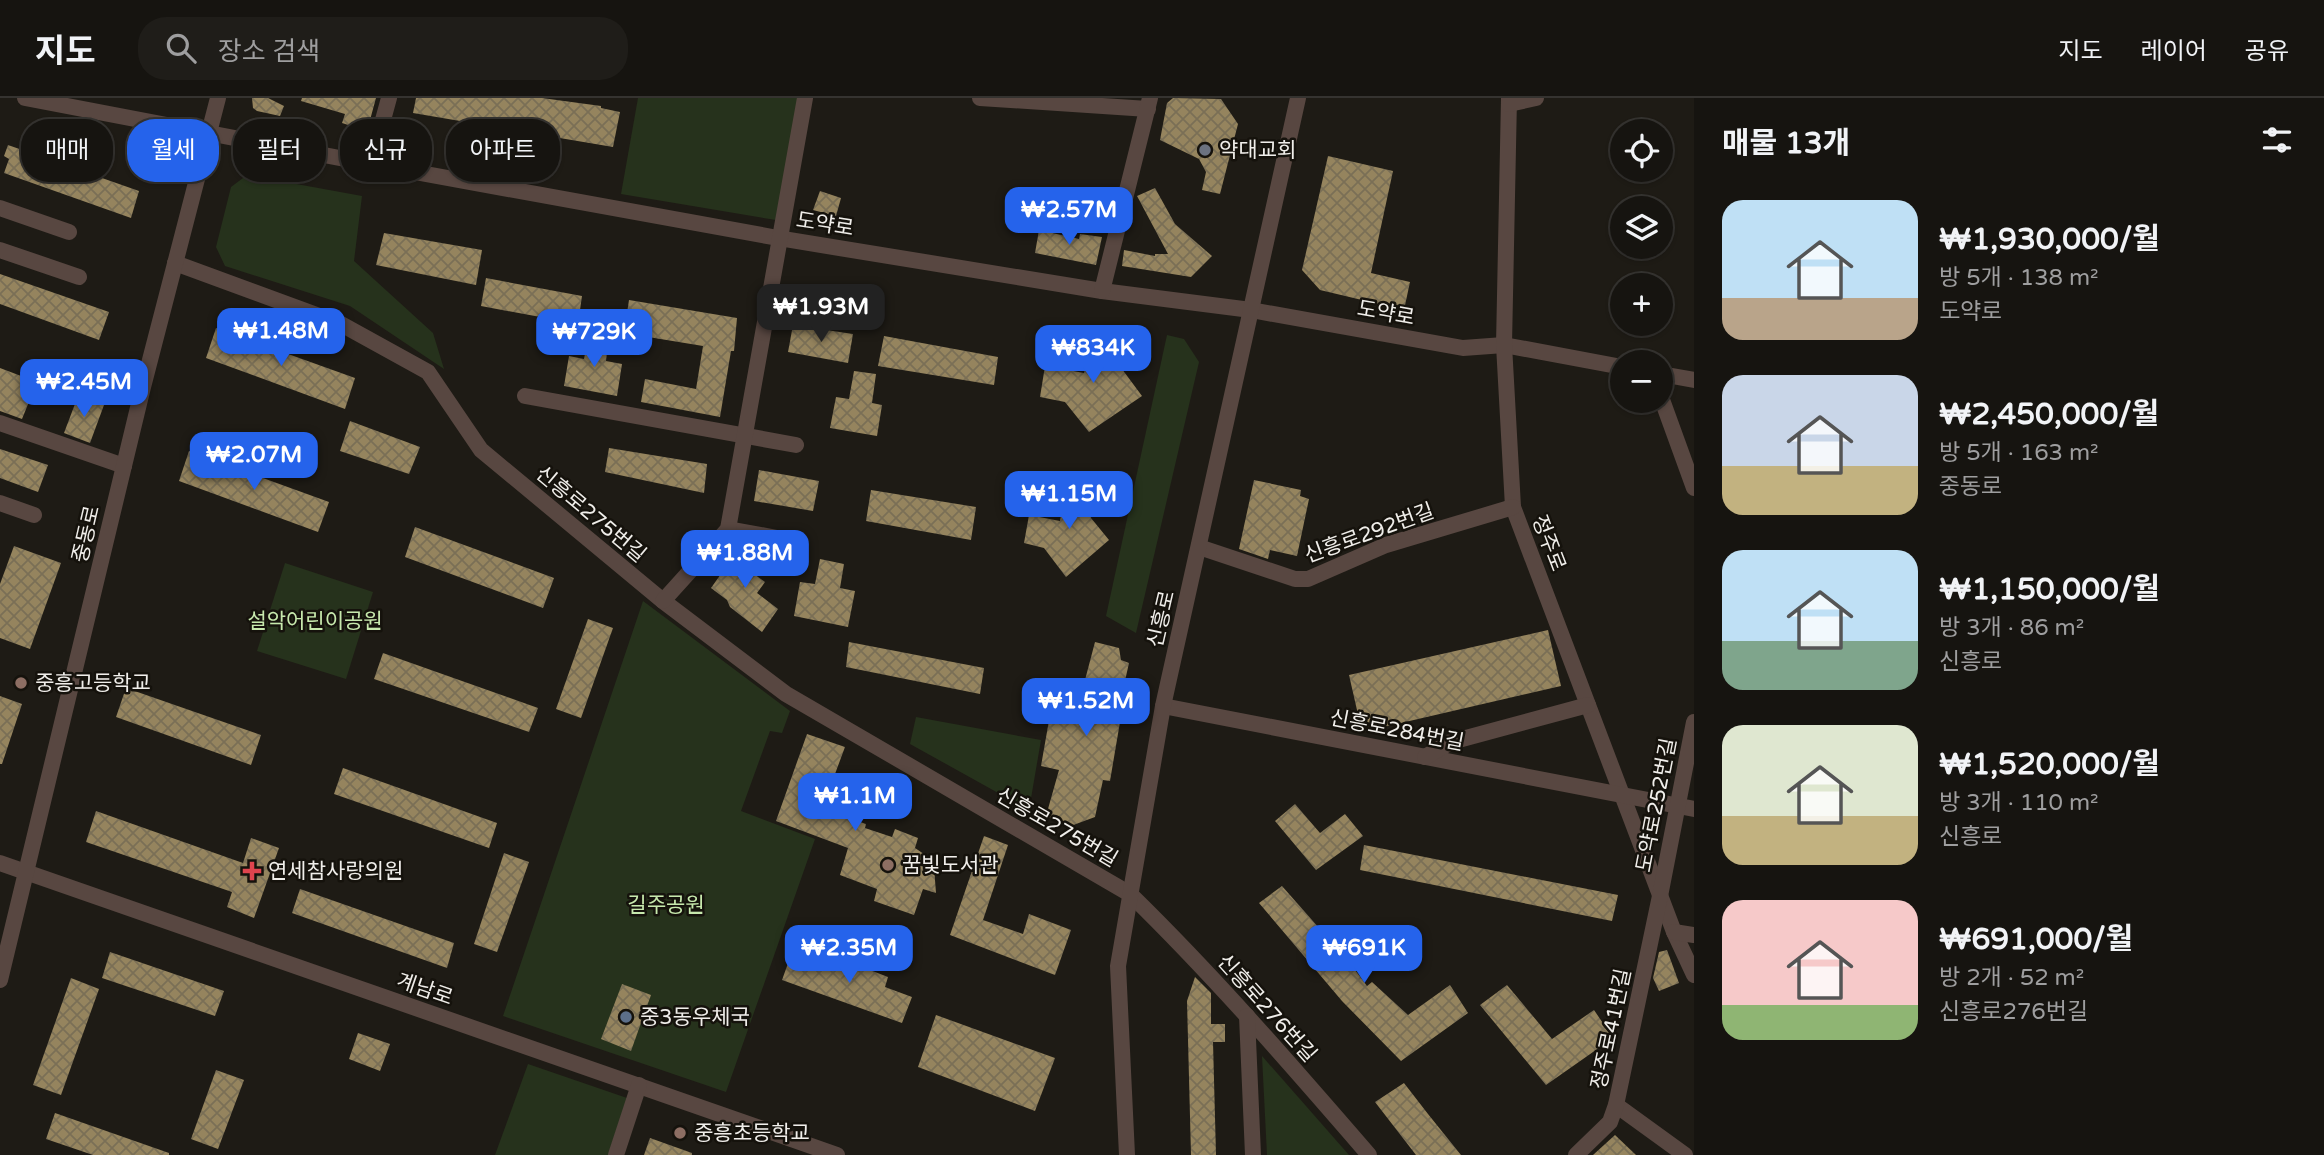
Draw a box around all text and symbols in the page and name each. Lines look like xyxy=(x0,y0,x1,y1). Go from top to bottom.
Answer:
search box xyxy=(138,17,628,80)
icon: search xyxy=(162,29,200,67)
text: 지도 xyxy=(35,32,96,71)
text: 장소 검색 xyxy=(218,36,320,67)
text: 지도 xyxy=(2058,37,2103,66)
text: 레이어 xyxy=(2141,37,2207,66)
text: 공유 xyxy=(2245,37,2289,66)
chip: 매매 xyxy=(21,119,113,182)
chip: 월세 xyxy=(127,119,219,182)
chip: 필터 xyxy=(233,119,326,182)
chip: 신규 xyxy=(340,119,432,182)
chip: 아파트 xyxy=(446,119,560,182)
map controls xyxy=(1610,119,1673,413)
button: locate xyxy=(1610,119,1673,182)
icon: filters xyxy=(2258,121,2296,159)
text: 매물 13개 xyxy=(1722,125,1850,162)
place label: 약대교회 xyxy=(1219,138,1296,163)
marker: 약대교회 xyxy=(1197,142,1213,158)
pin: ₩2.57M xyxy=(1012,188,1126,247)
text: ₩2.57M xyxy=(1021,196,1117,224)
button: layers xyxy=(1610,196,1673,259)
street label: 도약로 xyxy=(794,208,856,241)
text: ₩1,930,000/월 xyxy=(1939,221,2160,258)
icon: home xyxy=(1778,228,1862,312)
text: 방 5개 · 138 m² xyxy=(1939,264,2099,292)
button: + xyxy=(1610,273,1673,336)
pin: ₩1.93M xyxy=(764,285,878,344)
text: ₩1.93M xyxy=(773,293,869,321)
street label: 도약로 xyxy=(1355,296,1417,331)
text: 도약로 xyxy=(1939,298,2002,326)
pin: ₩1.48M xyxy=(224,308,338,368)
pin: ₩729K xyxy=(545,310,643,369)
text: ₩1.48M xyxy=(233,317,329,345)
text: ₩729K xyxy=(552,318,636,346)
pin: ₩834K xyxy=(1044,326,1142,385)
text: ₩834K xyxy=(1051,334,1135,362)
button: − xyxy=(1610,350,1673,413)
pin: ₩2.45M xyxy=(27,360,141,419)
text: ₩2.45M xyxy=(36,368,132,396)
text: ₩2,450,000/월 xyxy=(1939,396,2159,433)
icon: home xyxy=(1778,403,1862,487)
pin: ₩2.07M xyxy=(197,432,311,492)
text: 방 5개 · 163 m² xyxy=(1939,439,2099,467)
text: ₩2.07M xyxy=(206,441,302,469)
street label: 신흥로275번길 xyxy=(530,461,651,568)
pin: ₩1.15M xyxy=(1012,472,1126,531)
text: 중동로 xyxy=(1939,473,2002,501)
text: ₩1.15M xyxy=(1021,480,1117,508)
street label: 신흥로292번길 xyxy=(1301,498,1437,569)
street label: 중동로 xyxy=(68,503,105,565)
street label: 정주로 xyxy=(1526,512,1571,575)
pin: ₩1.88M xyxy=(688,531,802,590)
text: ₩1.88M xyxy=(697,539,793,567)
text: ₩1,150,000/월 xyxy=(1939,571,2160,608)
icon: home xyxy=(1778,578,1862,662)
street label: 신흥로 xyxy=(1143,588,1180,650)
park label: 설악어린이공원 xyxy=(247,609,383,634)
text: 방 3개 · 86 m² xyxy=(1939,614,2084,642)
text: 신흥로 xyxy=(1939,648,2002,676)
place label: 중흥고등학교 xyxy=(35,671,151,696)
marker: 중흥고등학교 xyxy=(13,675,29,691)
pin: ₩1.52M xyxy=(1029,678,1143,738)
text: ₩1.52M xyxy=(1038,687,1134,715)
street label: 신흥로284번길 xyxy=(1328,705,1466,756)
street label: 도약로252번길 xyxy=(1631,736,1682,874)
text: ₩1,520,000/월 xyxy=(1939,746,2160,783)
icon: home xyxy=(1778,753,1862,837)
pin: ₩1.1M xyxy=(806,774,904,833)
text: ₩1.1M xyxy=(814,782,896,810)
street label: 신흥로275번길 xyxy=(992,783,1122,872)
text: 방 3개 · 110 m² xyxy=(1939,789,2099,817)
text: 신흥로 xyxy=(1939,823,2002,851)
place label: 꿈빛도서관 xyxy=(902,853,999,878)
marker: 꿈빛도서관 xyxy=(880,857,896,873)
place label: 연세참사랑의원 xyxy=(268,859,403,884)
marker: 연세참사랑의원 xyxy=(242,861,262,881)
park label: 길주공원 xyxy=(627,893,705,918)
text: ₩691,000/월 xyxy=(1939,921,2133,958)
pin: ₩2.35M xyxy=(792,926,906,985)
pin: ₩691K xyxy=(1315,926,1413,985)
icon: home xyxy=(1778,928,1862,1012)
text: ₩2.35M xyxy=(801,934,897,962)
text: ₩691K xyxy=(1322,934,1406,962)
street label: 신흥로276번길 xyxy=(1212,949,1321,1067)
text: 방 2개 · 52 m² xyxy=(1939,964,2084,992)
street label: 정주로41번길 xyxy=(1586,966,1637,1092)
street label: 계남로 xyxy=(393,968,456,1011)
text: 신흥로276번길 xyxy=(1939,998,2088,1026)
place label: 중3동우체국 xyxy=(640,1005,750,1030)
marker: 중3동우체국 xyxy=(618,1009,634,1025)
place label: 중흥초등학교 xyxy=(694,1121,810,1146)
marker: 중흥초등학교 xyxy=(672,1125,688,1141)

